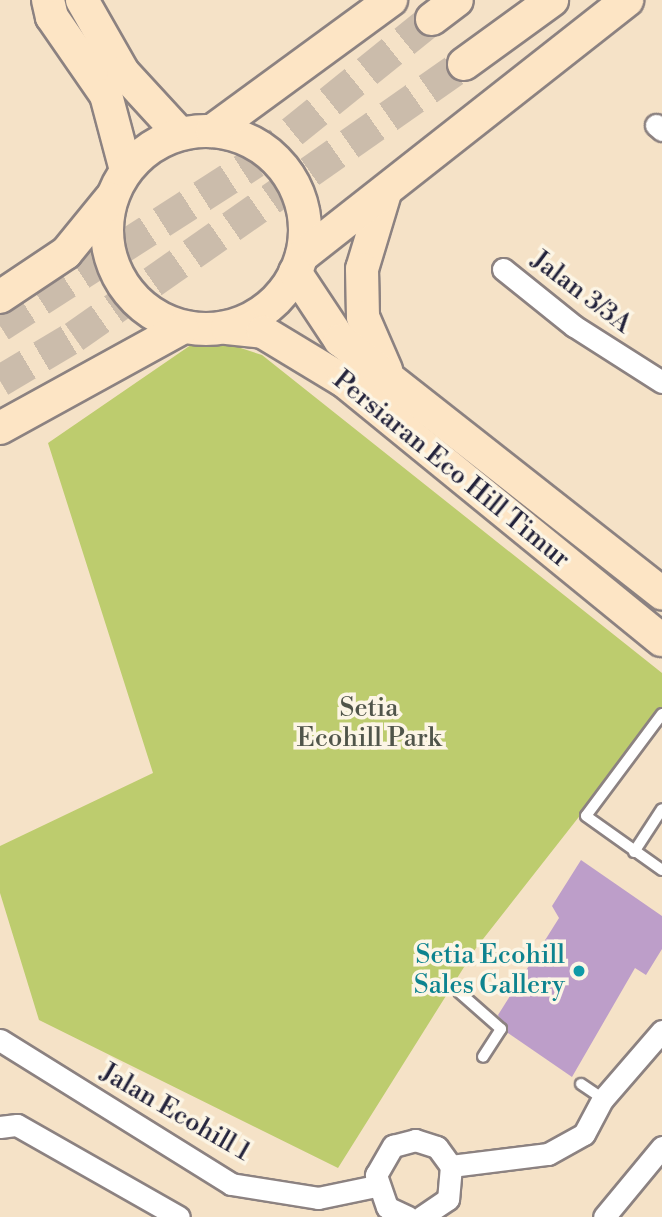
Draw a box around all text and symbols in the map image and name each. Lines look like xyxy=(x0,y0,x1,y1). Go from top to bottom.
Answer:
street label: Jalan 3/3A xyxy=(525,245,637,341)
street label: Persiaran Eco Hill Timur xyxy=(326,365,576,575)
park label: Setia Ecohill Park xyxy=(297,693,441,754)
place label: Setia Ecohill Sales Gallery xyxy=(414,940,565,1002)
marker: Setia Ecohill Sales Gallery xyxy=(571,963,587,979)
street label: Jalan Ecohill 1 xyxy=(95,1058,255,1168)

